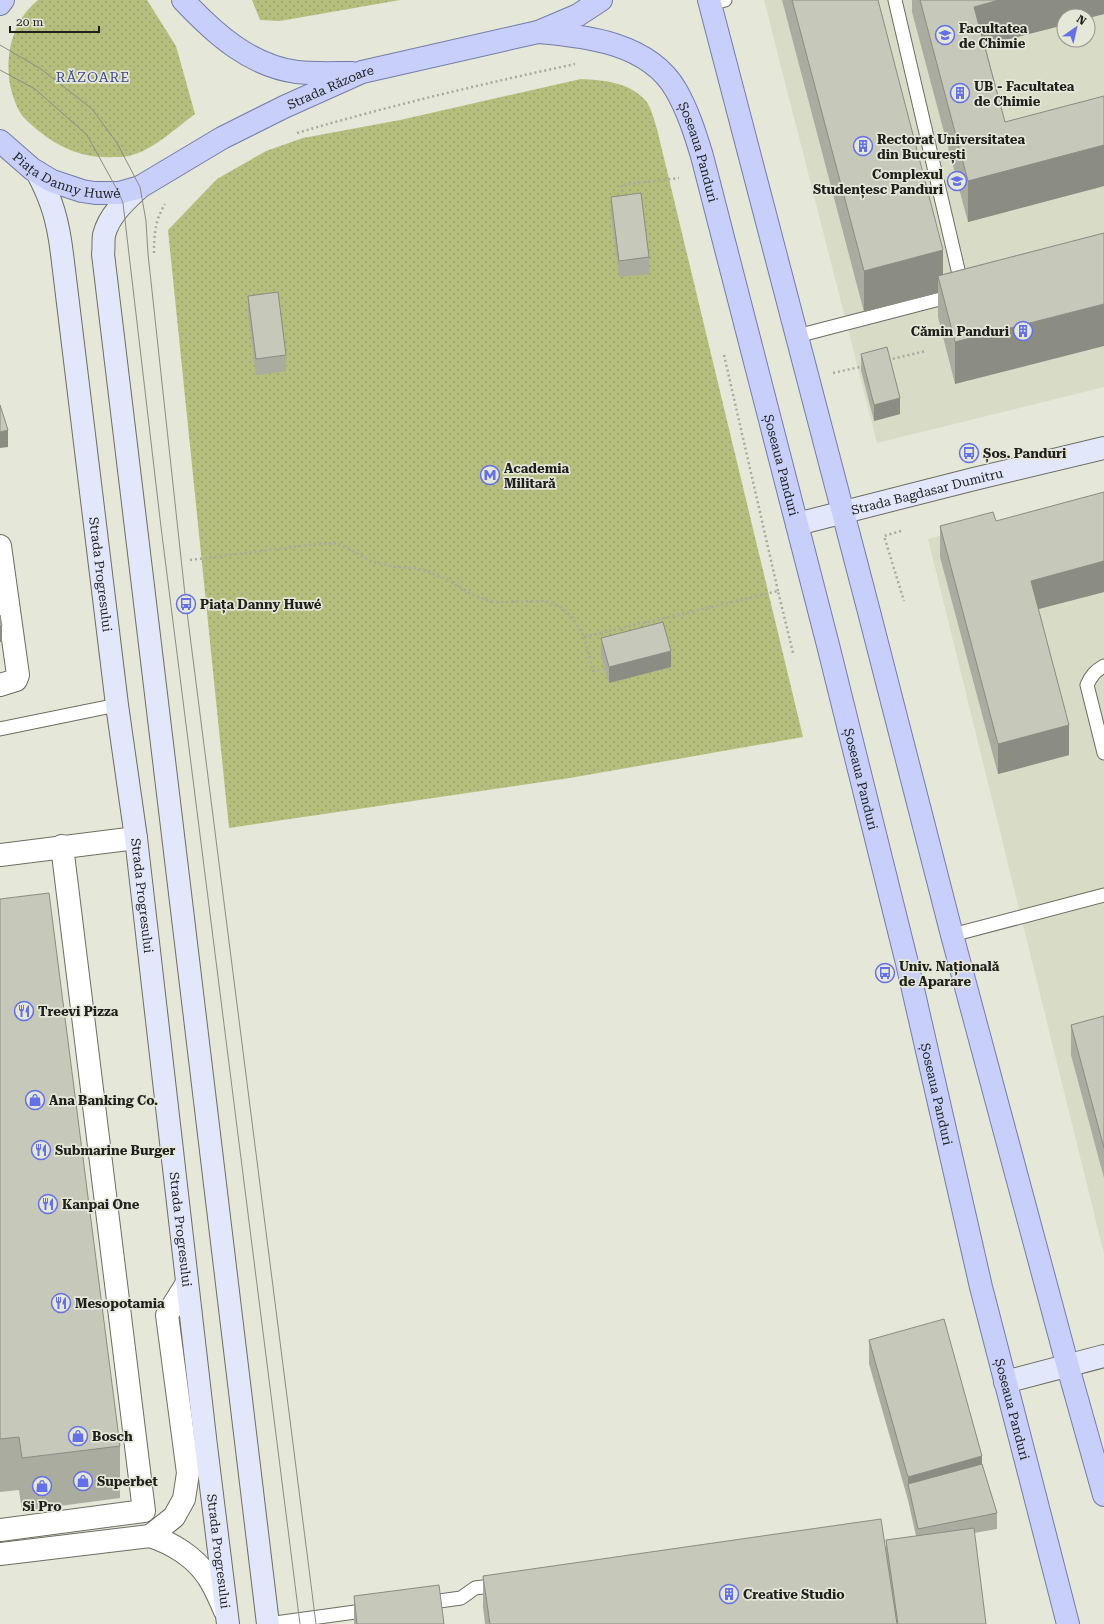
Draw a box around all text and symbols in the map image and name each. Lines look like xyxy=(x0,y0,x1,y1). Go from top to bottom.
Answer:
scale bar xyxy=(10,8,99,34)
north arrow xyxy=(1056,8,1096,48)
text: N xyxy=(1074,12,1089,28)
text: 20 m xyxy=(16,15,43,29)
place label: Facultatea de Chimie xyxy=(959,21,1028,51)
school or university icon: Facultatea de Chimie xyxy=(934,24,956,46)
street label: Strada Răzoare xyxy=(285,63,375,113)
district label: RĂZOARE xyxy=(56,69,130,85)
place label: UB - Facultatea de Chimie xyxy=(974,79,1075,109)
building icon: UB - Facultatea de Chimie xyxy=(949,82,971,104)
street label: Șoseaua Panduri xyxy=(674,99,721,204)
place label: Rectorat Universitatea din București xyxy=(877,132,1025,164)
building icon: Rectorat Universitatea din București xyxy=(852,135,874,157)
street label: Piața Danny Huwé xyxy=(10,149,120,201)
place label: Complexul Studențesc Panduri xyxy=(813,167,944,199)
school or university icon: Complexul Studențesc Panduri xyxy=(946,170,968,192)
building icon: Cămin Panduri xyxy=(1012,320,1034,342)
place label: Cămin Panduri xyxy=(911,324,1010,339)
street label: Șoseaua Panduri xyxy=(760,413,801,518)
bus stop icon: Șos. Panduri xyxy=(958,442,980,464)
place label: Șos. Panduri xyxy=(983,446,1067,463)
place label: Academia Militară xyxy=(504,461,570,491)
metro station icon: Academia Militară xyxy=(479,464,501,486)
street label: Strada Bagdasar Dumitru xyxy=(849,465,1005,518)
street label: Strada Progresului xyxy=(86,516,115,633)
bus stop icon: Piața Danny Huwé xyxy=(175,593,197,615)
place label: Piața Danny Huwé xyxy=(200,597,322,614)
street label: Șoseaua Panduri xyxy=(840,727,881,832)
street label: Strada Progresului xyxy=(128,837,156,954)
place label: Univ. Națională de Aparare xyxy=(899,959,1000,989)
bus stop icon: Univ. Națională de Aparare xyxy=(874,962,896,984)
restaurant icon: Treevi Pizza xyxy=(13,1000,35,1022)
place label: Treevi Pizza xyxy=(38,1004,119,1019)
street label: Șoseaua Panduri xyxy=(917,1042,955,1147)
shop icon: Ana Banking Co. xyxy=(24,1089,46,1111)
place label: Ana Banking Co. xyxy=(49,1093,158,1108)
restaurant icon: Submarine Burger xyxy=(30,1139,52,1161)
place label: Submarine Burger xyxy=(55,1143,176,1158)
street label: Strada Progresului xyxy=(167,1171,195,1288)
restaurant icon: Kanpai One xyxy=(37,1193,59,1215)
place label: Kanpai One xyxy=(62,1197,140,1212)
restaurant icon: Mesopotamia xyxy=(50,1292,72,1314)
place label: Mesopotamia xyxy=(75,1296,165,1311)
street label: Șoseaua Panduri xyxy=(991,1357,1032,1462)
shop icon: Bosch xyxy=(67,1425,89,1447)
place label: Bosch xyxy=(92,1429,133,1444)
shop icon: Superbet xyxy=(72,1470,94,1492)
place label: Superbet xyxy=(97,1474,158,1489)
shop icon: Si Pro xyxy=(31,1475,53,1497)
street label: Strada Progresului xyxy=(204,1493,233,1610)
place label: Si Pro xyxy=(22,1499,62,1514)
building icon: Creative Studio xyxy=(718,1583,740,1605)
place label: Creative Studio xyxy=(743,1587,845,1602)

